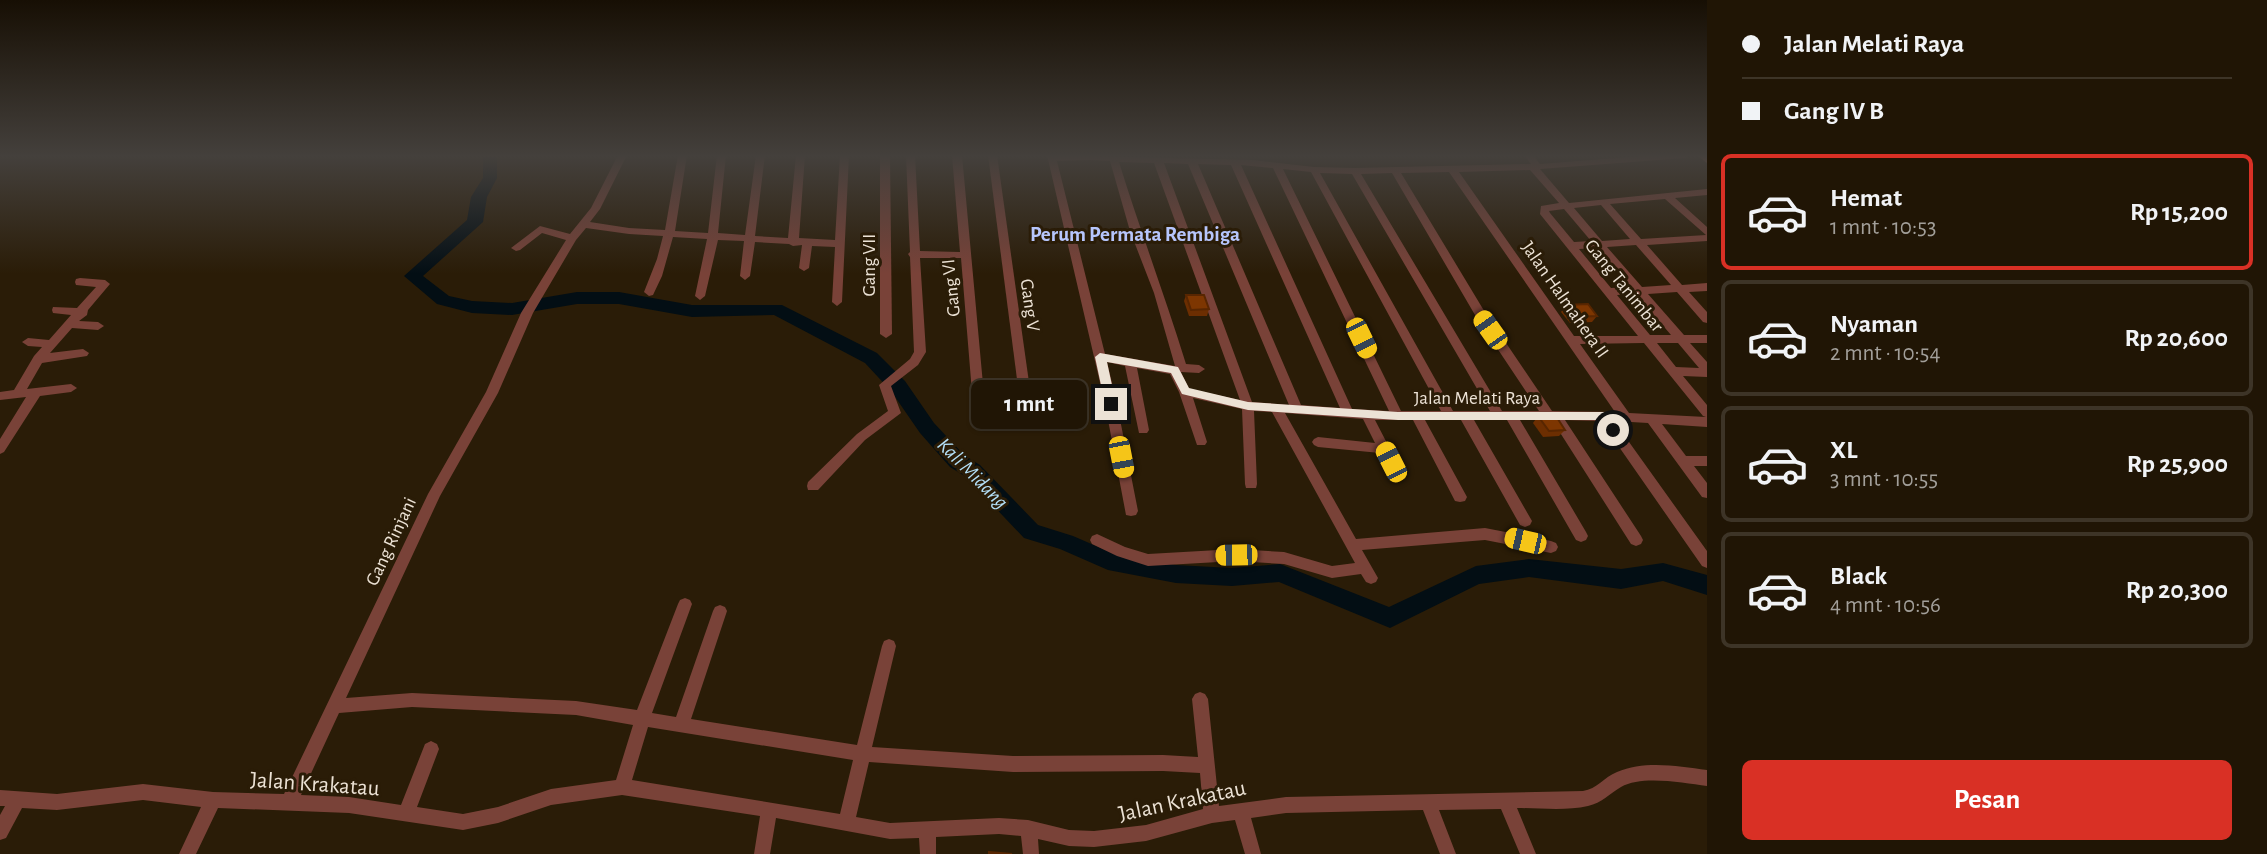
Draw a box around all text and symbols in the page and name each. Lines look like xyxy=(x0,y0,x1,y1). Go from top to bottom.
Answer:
text: Jalan Melati Raya xyxy=(1784,31,1964,57)
text: Gang IV B xyxy=(1784,98,1884,124)
icon: car xyxy=(1746,181,1809,244)
text: Hemat xyxy=(1830,185,1902,211)
text: Rp 15,200 xyxy=(2130,199,2228,225)
text: 1 mnt · 10:53 xyxy=(1830,216,1936,239)
district label: Perum Permata Rembiga xyxy=(1030,224,1240,245)
street label: Gang VII xyxy=(860,234,879,296)
street label: Gang Tanimbar xyxy=(1581,236,1667,336)
street label: Jalan Halmahera II xyxy=(1518,238,1612,362)
street label: Gang VI xyxy=(939,258,964,318)
street label: Gang V xyxy=(1016,278,1043,333)
car xyxy=(1470,307,1511,353)
icon: car xyxy=(1746,307,1809,370)
text: Nyaman xyxy=(1830,311,1918,337)
car xyxy=(1343,315,1380,361)
text: Rp 20,600 xyxy=(2124,325,2228,351)
text: 2 mnt · 10:54 xyxy=(1830,342,1941,365)
callout: 1 mnt xyxy=(971,380,1086,428)
route end xyxy=(1095,388,1127,420)
street label: Jalan Melati Raya xyxy=(1414,389,1540,408)
text: 1 mnt xyxy=(1004,393,1054,416)
route start xyxy=(1597,414,1629,446)
icon: car xyxy=(1746,433,1809,496)
water label: Kali Midang xyxy=(933,434,1012,513)
car xyxy=(1107,434,1136,480)
text: XL xyxy=(1830,437,1857,463)
car xyxy=(1373,439,1410,485)
text: Rp 25,900 xyxy=(2127,451,2228,477)
text: 3 mnt · 10:55 xyxy=(1830,468,1938,491)
street label: Gang Rinjani xyxy=(363,495,420,589)
car xyxy=(1503,526,1548,556)
car xyxy=(1215,544,1258,566)
icon: car xyxy=(1746,559,1809,622)
text: Black xyxy=(1830,563,1887,589)
text: Rp 20,300 xyxy=(2126,577,2228,603)
text: 4 mnt · 10:56 xyxy=(1830,594,1941,617)
button: Pesan xyxy=(1742,760,2232,840)
street label: Jalan Krakatau xyxy=(249,769,381,801)
street label: Jalan Krakatau xyxy=(1117,777,1248,826)

